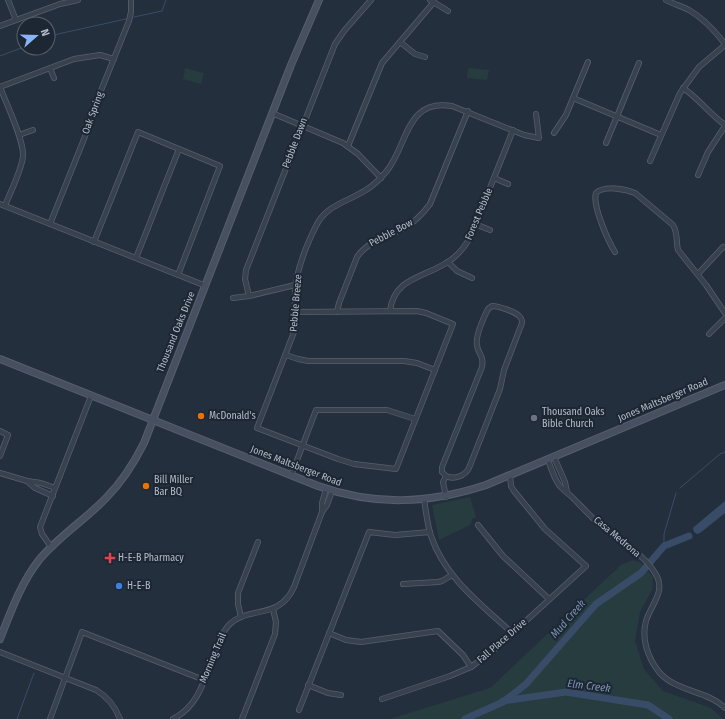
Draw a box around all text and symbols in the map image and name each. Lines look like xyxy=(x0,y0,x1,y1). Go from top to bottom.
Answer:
north arrow xyxy=(16,16,56,56)
text: N xyxy=(38,27,52,38)
street label: Oak Spring xyxy=(80,90,106,136)
street label: Pebble Dawn xyxy=(280,116,310,170)
street label: Forest Pebble xyxy=(463,186,495,242)
street label: Pebble Bow xyxy=(367,216,415,249)
street label: Pebble Breeze xyxy=(288,274,304,332)
street label: Thousand Oaks Drive xyxy=(154,290,198,374)
street label: Jones Maltsberger Road xyxy=(616,376,710,424)
place label: Thousand Oaks Bible Church xyxy=(542,406,604,430)
place label: McDonald's xyxy=(209,410,256,422)
marker: McDonald's xyxy=(196,411,206,421)
marker: Thousand Oaks Bible Church xyxy=(529,413,539,423)
street label: Jones Maltsberger Road xyxy=(249,443,343,489)
place label: Bill Miller Bar BQ xyxy=(154,474,193,498)
marker: Bill Miller Bar BQ xyxy=(141,481,151,491)
street label: Casa Medrona xyxy=(591,514,643,560)
place label: H-E-B Pharmacy xyxy=(118,552,184,564)
marker: H-E-B Pharmacy xyxy=(105,553,115,563)
place label: H-E-B xyxy=(127,580,151,592)
marker: H-E-B xyxy=(114,581,124,591)
water label: Mud Creek xyxy=(548,597,589,641)
street label: Fall Place Drive xyxy=(475,616,529,666)
street label: Morning Trail xyxy=(197,631,229,685)
water label: Elm Creek xyxy=(567,677,612,695)

